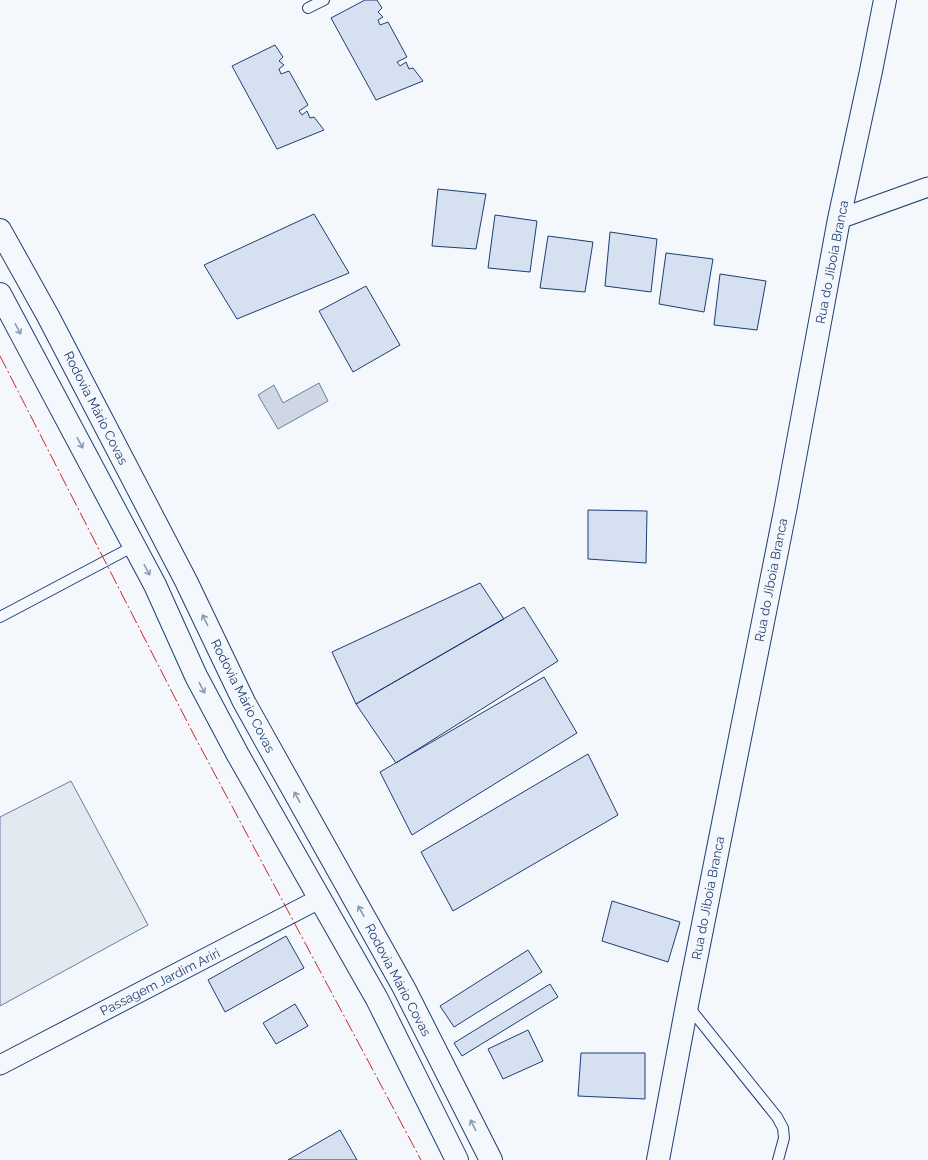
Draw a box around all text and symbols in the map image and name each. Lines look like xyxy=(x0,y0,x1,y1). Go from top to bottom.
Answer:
street label: Rua do Jiboia Branca xyxy=(813,199,851,325)
one-way arrow xyxy=(15,323,23,335)
street label: Rodovia Mário Covas xyxy=(61,349,131,467)
one-way arrow xyxy=(76,437,84,449)
street label: Rua do Jiboia Branca xyxy=(752,517,790,643)
one-way arrow xyxy=(144,564,152,576)
one-way arrow xyxy=(201,615,208,627)
street label: Rodovia Mário Covas xyxy=(208,637,278,755)
one-way arrow xyxy=(199,682,207,694)
one-way arrow xyxy=(293,792,301,804)
street label: Rua do Jiboia Branca xyxy=(689,835,727,961)
one-way arrow xyxy=(356,905,364,917)
street label: Rodovia Mário Covas xyxy=(362,921,434,1039)
street label: Passagem Jardim Ariri xyxy=(98,945,222,1019)
one-way arrow xyxy=(469,1119,476,1131)

